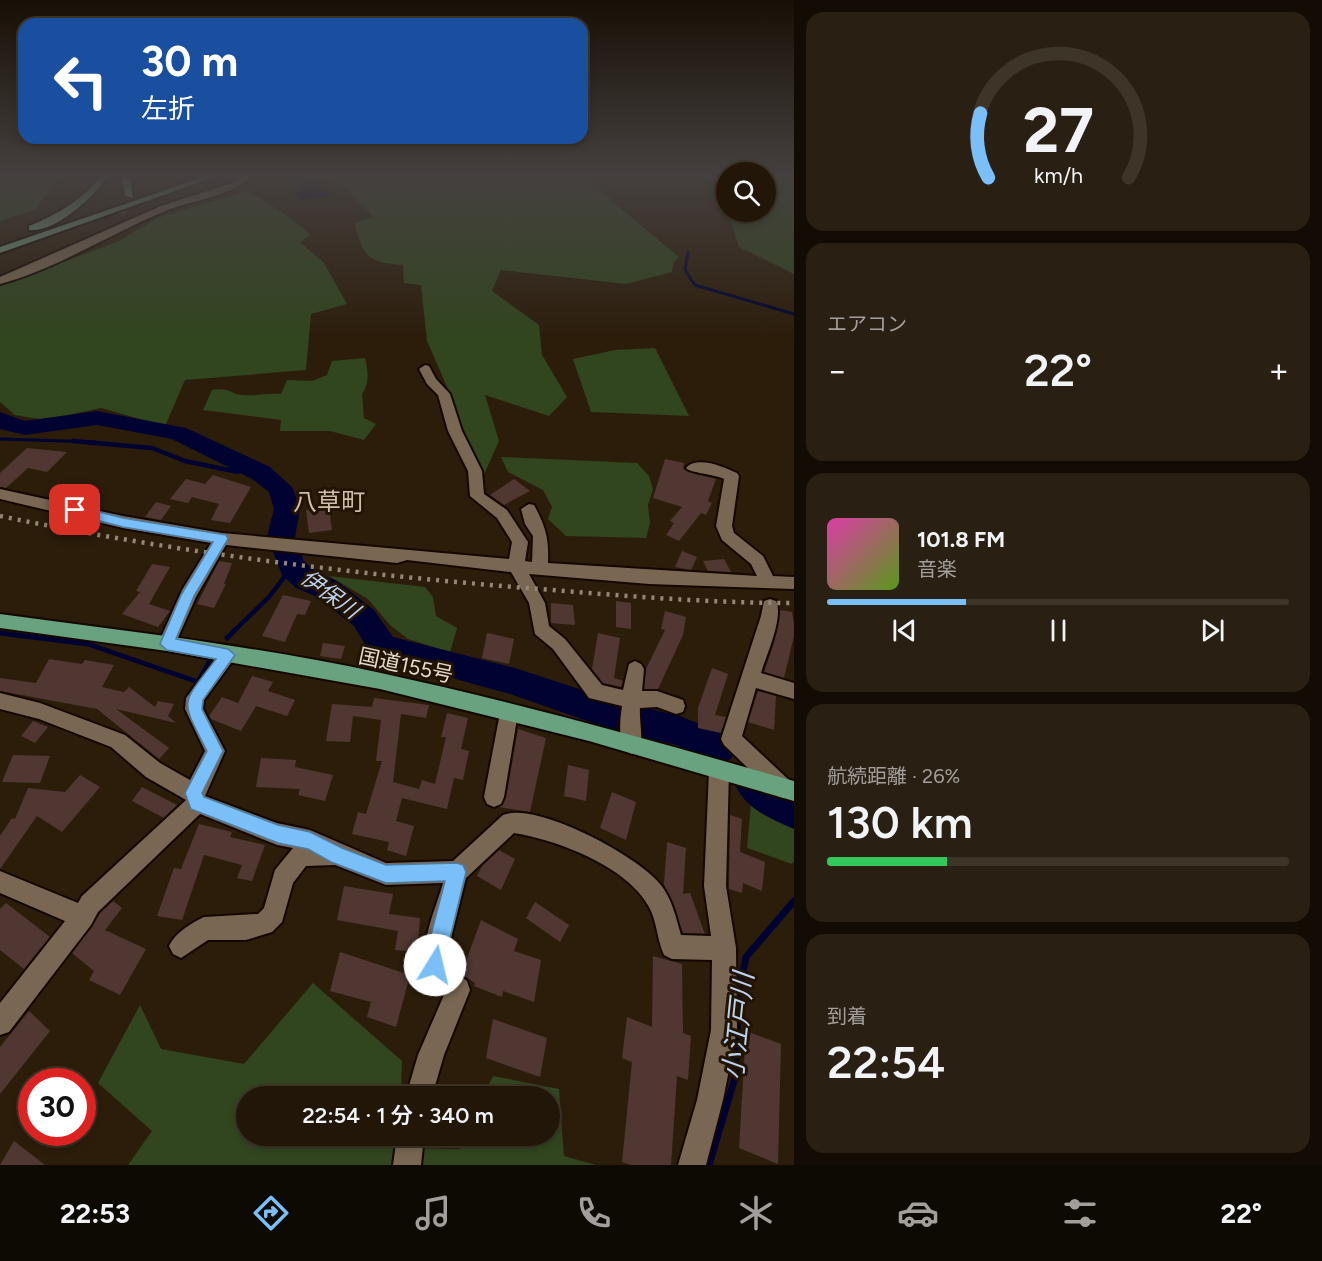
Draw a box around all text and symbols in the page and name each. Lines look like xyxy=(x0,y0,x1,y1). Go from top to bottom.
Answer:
text: 30 m xyxy=(141,36,238,87)
icon: left xyxy=(42,42,120,120)
text: 左折 xyxy=(141,92,195,125)
text: 27 xyxy=(1023,93,1093,168)
map controls xyxy=(716,162,776,222)
button: search xyxy=(716,162,776,222)
text: km/h xyxy=(1034,164,1082,189)
text: エアコン xyxy=(827,312,907,336)
text: 22° xyxy=(1024,343,1092,397)
text: − xyxy=(827,351,848,390)
text: + xyxy=(1268,351,1289,390)
pin xyxy=(49,484,100,535)
district label: 八草町 xyxy=(293,487,365,516)
icon: arrive xyxy=(58,493,91,526)
text: 101.8 FM xyxy=(917,526,1005,553)
text: 音楽 xyxy=(917,557,957,581)
water label: 伊保川 xyxy=(295,564,366,625)
icon: previous xyxy=(888,614,921,647)
icon: pause xyxy=(1042,614,1075,647)
icon: next xyxy=(1196,614,1229,647)
street label: 国道155号 xyxy=(357,643,455,687)
text: 航続距離 · 26% xyxy=(827,764,960,788)
text: 130 km xyxy=(827,795,973,849)
position arrow xyxy=(403,933,467,997)
water label: 小江戸川 xyxy=(716,968,760,1081)
text: 到着 xyxy=(827,1004,867,1028)
text: 22:54 xyxy=(827,1035,945,1089)
speed limit sign: 30 xyxy=(18,1068,96,1146)
text: 22:54 · 1 分 · 340 m xyxy=(302,1102,494,1129)
icon: directions xyxy=(250,1192,292,1234)
icon: music xyxy=(412,1192,454,1234)
icon: phone xyxy=(573,1192,615,1234)
icon: climate xyxy=(735,1192,777,1234)
icon: car xyxy=(897,1192,939,1234)
icon: filters xyxy=(1059,1192,1101,1234)
text: 22:53 xyxy=(60,1197,130,1230)
text: 22° xyxy=(1221,1197,1262,1230)

